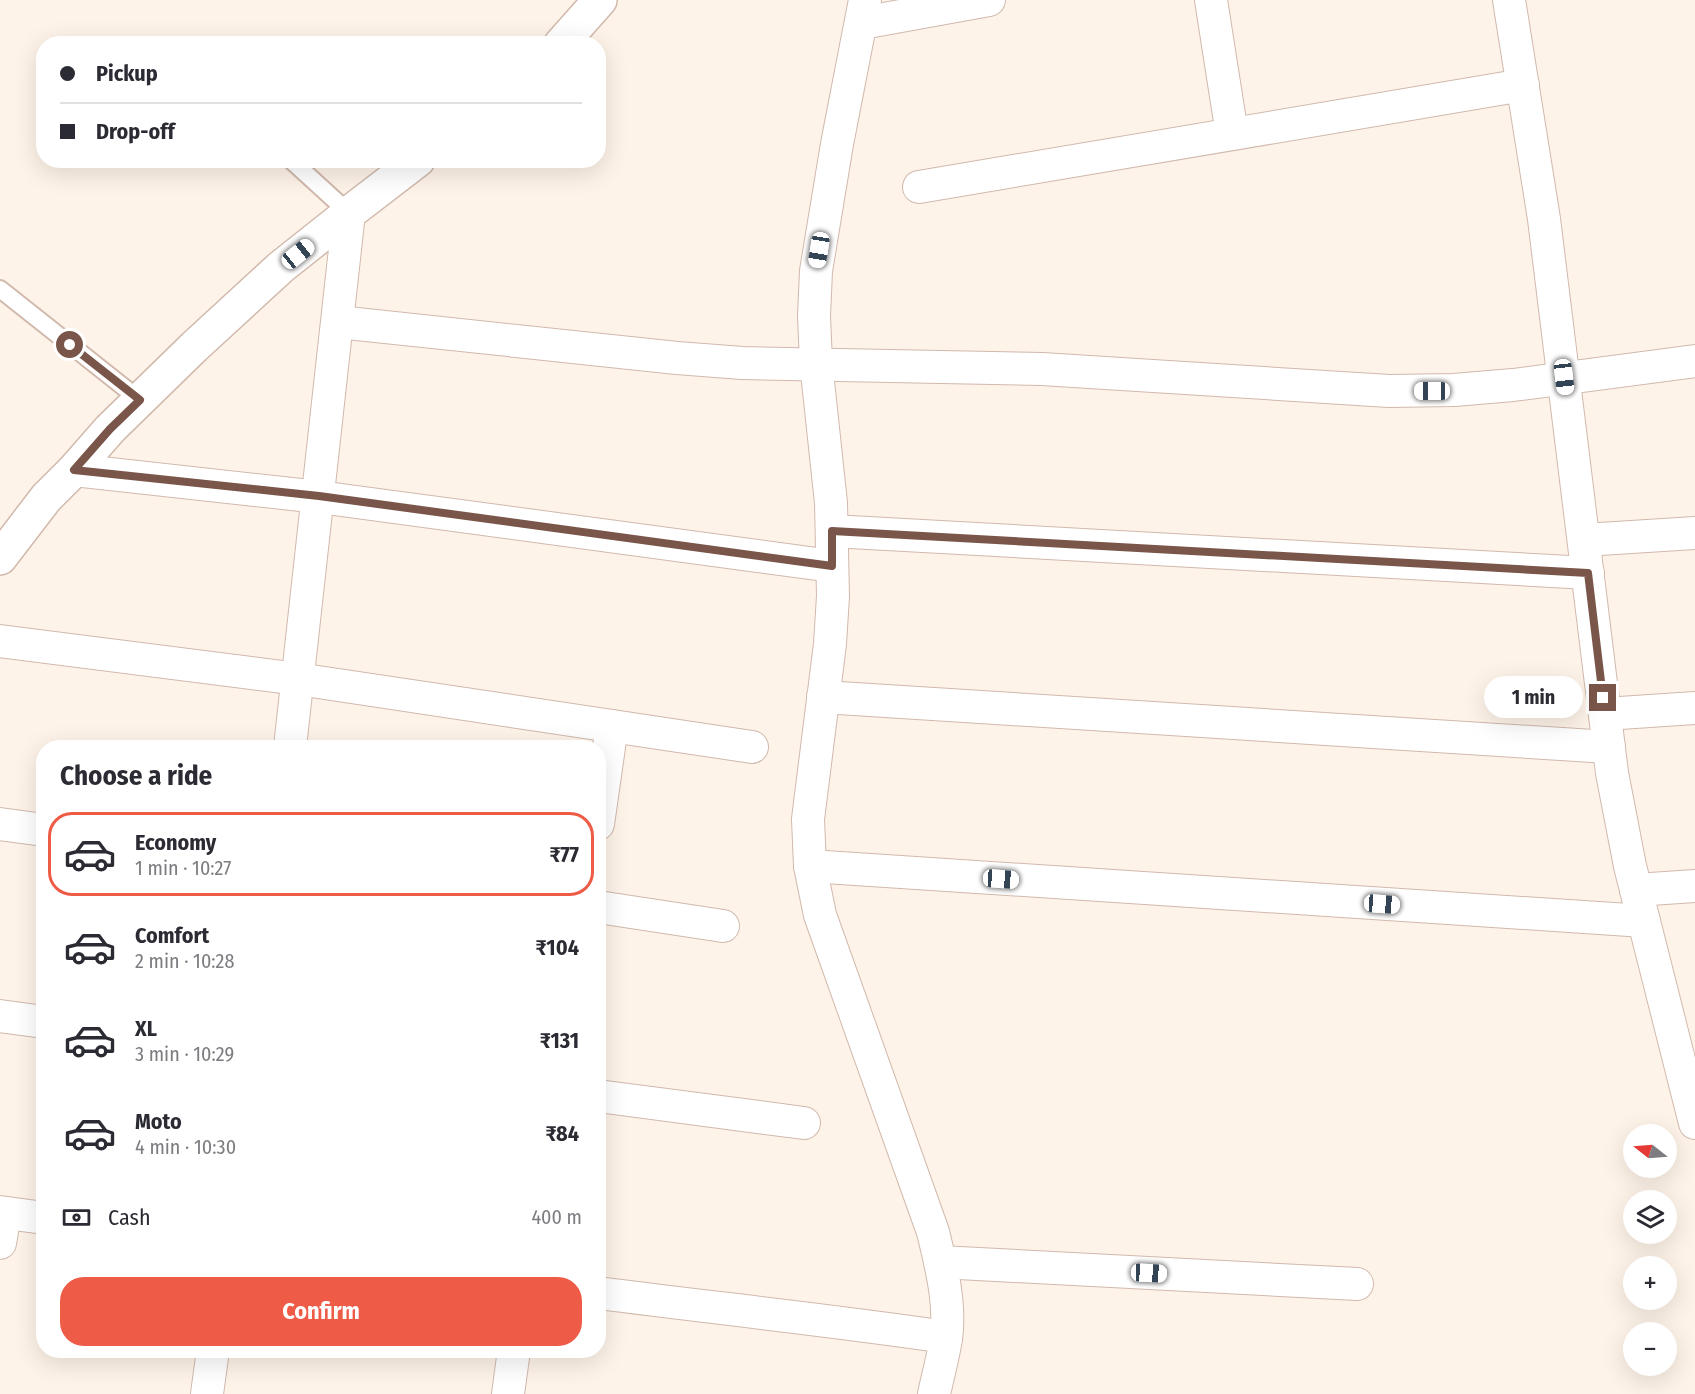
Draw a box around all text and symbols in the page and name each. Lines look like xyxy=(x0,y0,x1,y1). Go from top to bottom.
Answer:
text: Pickup xyxy=(96,60,158,87)
text: Drop-off xyxy=(96,118,175,145)
car xyxy=(807,231,831,269)
car xyxy=(278,236,318,272)
route start xyxy=(56,331,83,358)
car xyxy=(1553,358,1575,396)
car xyxy=(1414,382,1450,400)
callout: 1 min xyxy=(1483,677,1582,719)
route end xyxy=(1589,684,1616,711)
text: 1 min xyxy=(1512,685,1555,709)
text: Choose a ride xyxy=(60,760,212,792)
icon: car xyxy=(63,827,117,881)
text: Economy xyxy=(135,829,216,856)
text: ₹77 xyxy=(549,841,579,868)
text: 1 min · 10:27 xyxy=(135,856,231,880)
car xyxy=(982,869,1020,889)
car xyxy=(1363,894,1401,914)
icon: car xyxy=(63,920,117,974)
text: Comfort xyxy=(135,922,209,949)
text: ₹104 xyxy=(536,934,579,961)
text: 2 min · 10:28 xyxy=(135,949,234,973)
icon: car xyxy=(63,1013,117,1067)
text: XL xyxy=(135,1015,157,1042)
text: ₹131 xyxy=(540,1027,579,1054)
text: 3 min · 10:29 xyxy=(135,1042,234,1066)
icon: car xyxy=(63,1106,117,1160)
text: Moto xyxy=(135,1108,182,1135)
text: ₹84 xyxy=(546,1120,579,1147)
north arrow xyxy=(1623,1124,1677,1178)
map controls xyxy=(1623,1124,1677,1376)
text: 4 min · 10:30 xyxy=(135,1135,236,1159)
button: layers xyxy=(1623,1190,1677,1244)
icon: cash xyxy=(60,1201,93,1234)
text: Cash xyxy=(108,1204,151,1231)
text: 400 m xyxy=(531,1205,582,1229)
button: + xyxy=(1623,1256,1677,1310)
car xyxy=(1131,1263,1167,1283)
button: Confirm xyxy=(60,1277,582,1346)
button: − xyxy=(1623,1322,1677,1376)

